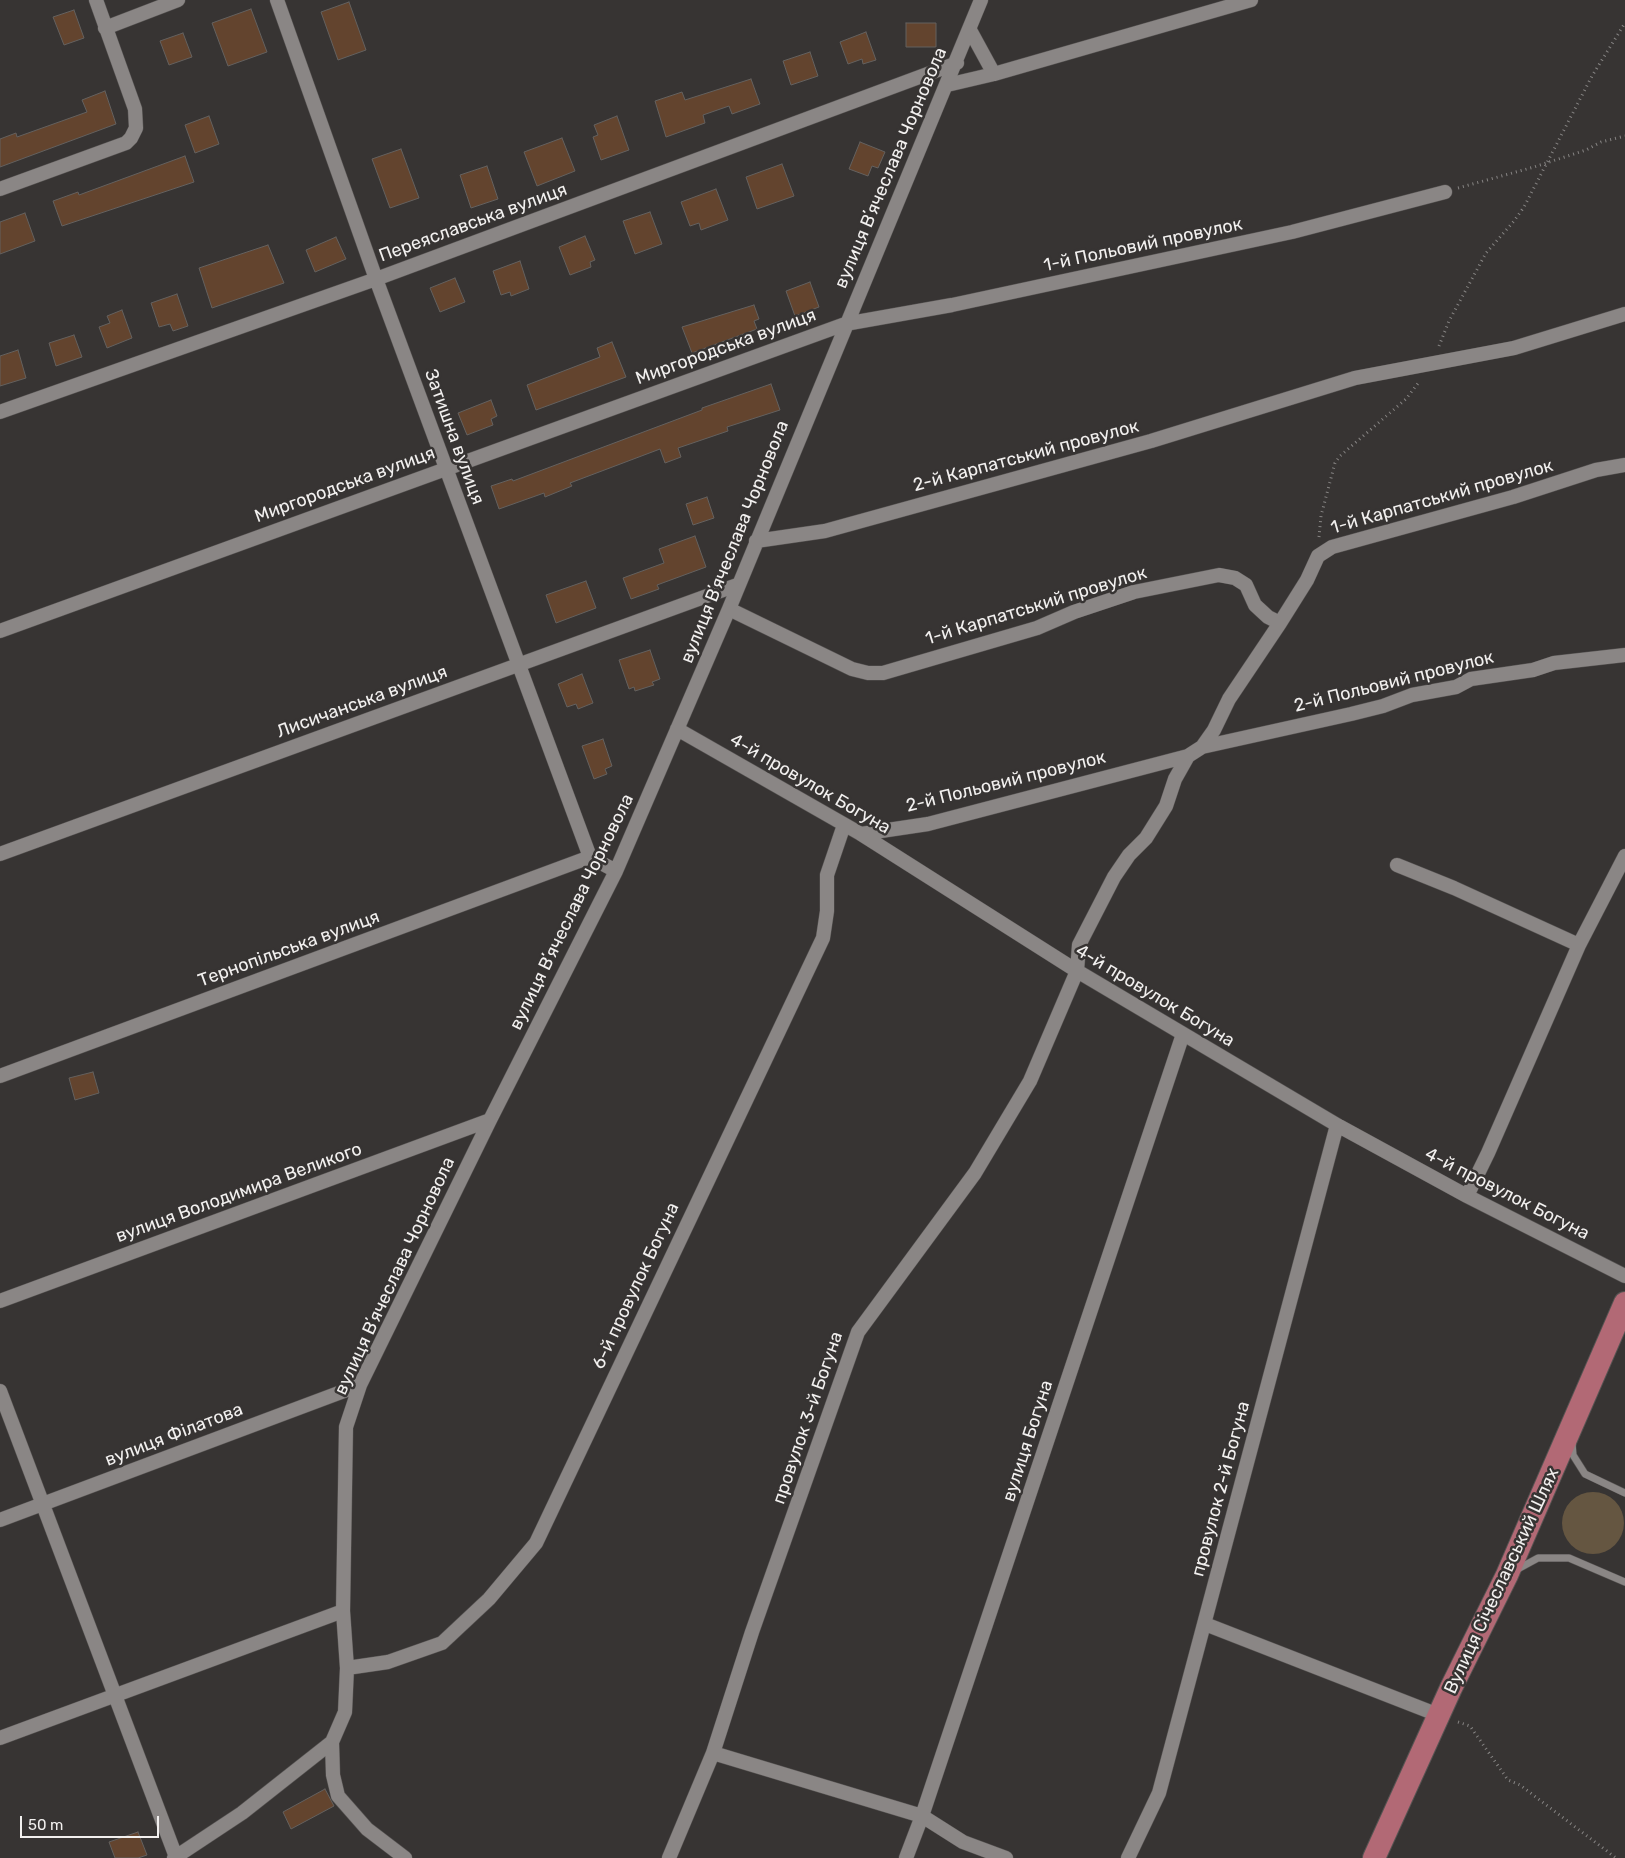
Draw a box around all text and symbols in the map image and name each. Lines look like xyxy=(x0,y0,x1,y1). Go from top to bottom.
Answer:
street label: вулиця Вʼячеслава Чорновола xyxy=(830,44,952,292)
street label: Переяславська вулиця xyxy=(376,179,570,267)
street label: 1-й Польовий провулок xyxy=(1042,213,1244,277)
street label: Миргородська вулиця xyxy=(633,304,819,390)
street label: Затишна вулиця xyxy=(419,366,489,508)
street label: 2-й Карпатський провулок xyxy=(911,415,1141,497)
street label: вулиця Вʼячеслава Чорновола xyxy=(676,418,794,666)
street label: Миргородська вулиця xyxy=(252,442,438,528)
street label: 1-й Карпатський провулок xyxy=(1328,455,1556,539)
street label: 1-й Карпатський провулок xyxy=(923,562,1149,650)
street label: 2-й Польовий провулок xyxy=(1292,647,1496,717)
street label: Лисичанська вулиця xyxy=(274,661,450,743)
street label: 4-й провулок Богуна xyxy=(726,729,894,839)
street label: 2-й Польовий провулок xyxy=(904,747,1108,817)
street label: вулиця Вʼячеслава Чорновола xyxy=(505,791,639,1033)
street label: Тернопільська вулиця xyxy=(195,906,383,992)
street label: 4-й провулок Богуна xyxy=(1072,940,1238,1052)
street label: вулиця Володимира Великого xyxy=(113,1138,365,1248)
street label: 4-й провулок Богуна xyxy=(1421,1143,1593,1245)
street label: вулиця Вʼячеслава Чорновола xyxy=(330,1154,460,1398)
street label: 6-й провулок Богуна xyxy=(588,1199,684,1373)
street label: провулок 3-й Богуна xyxy=(768,1329,848,1507)
street label: вулиця Богуна xyxy=(998,1378,1058,1504)
street label: вулиця Філатова xyxy=(102,1399,246,1471)
street label: провулок 2-й Богуна xyxy=(1187,1399,1255,1579)
street label: Вулиця Січеславський Шлях xyxy=(1440,1465,1564,1697)
scale bar xyxy=(22,1806,161,1838)
text: 50 m xyxy=(28,1816,63,1834)

